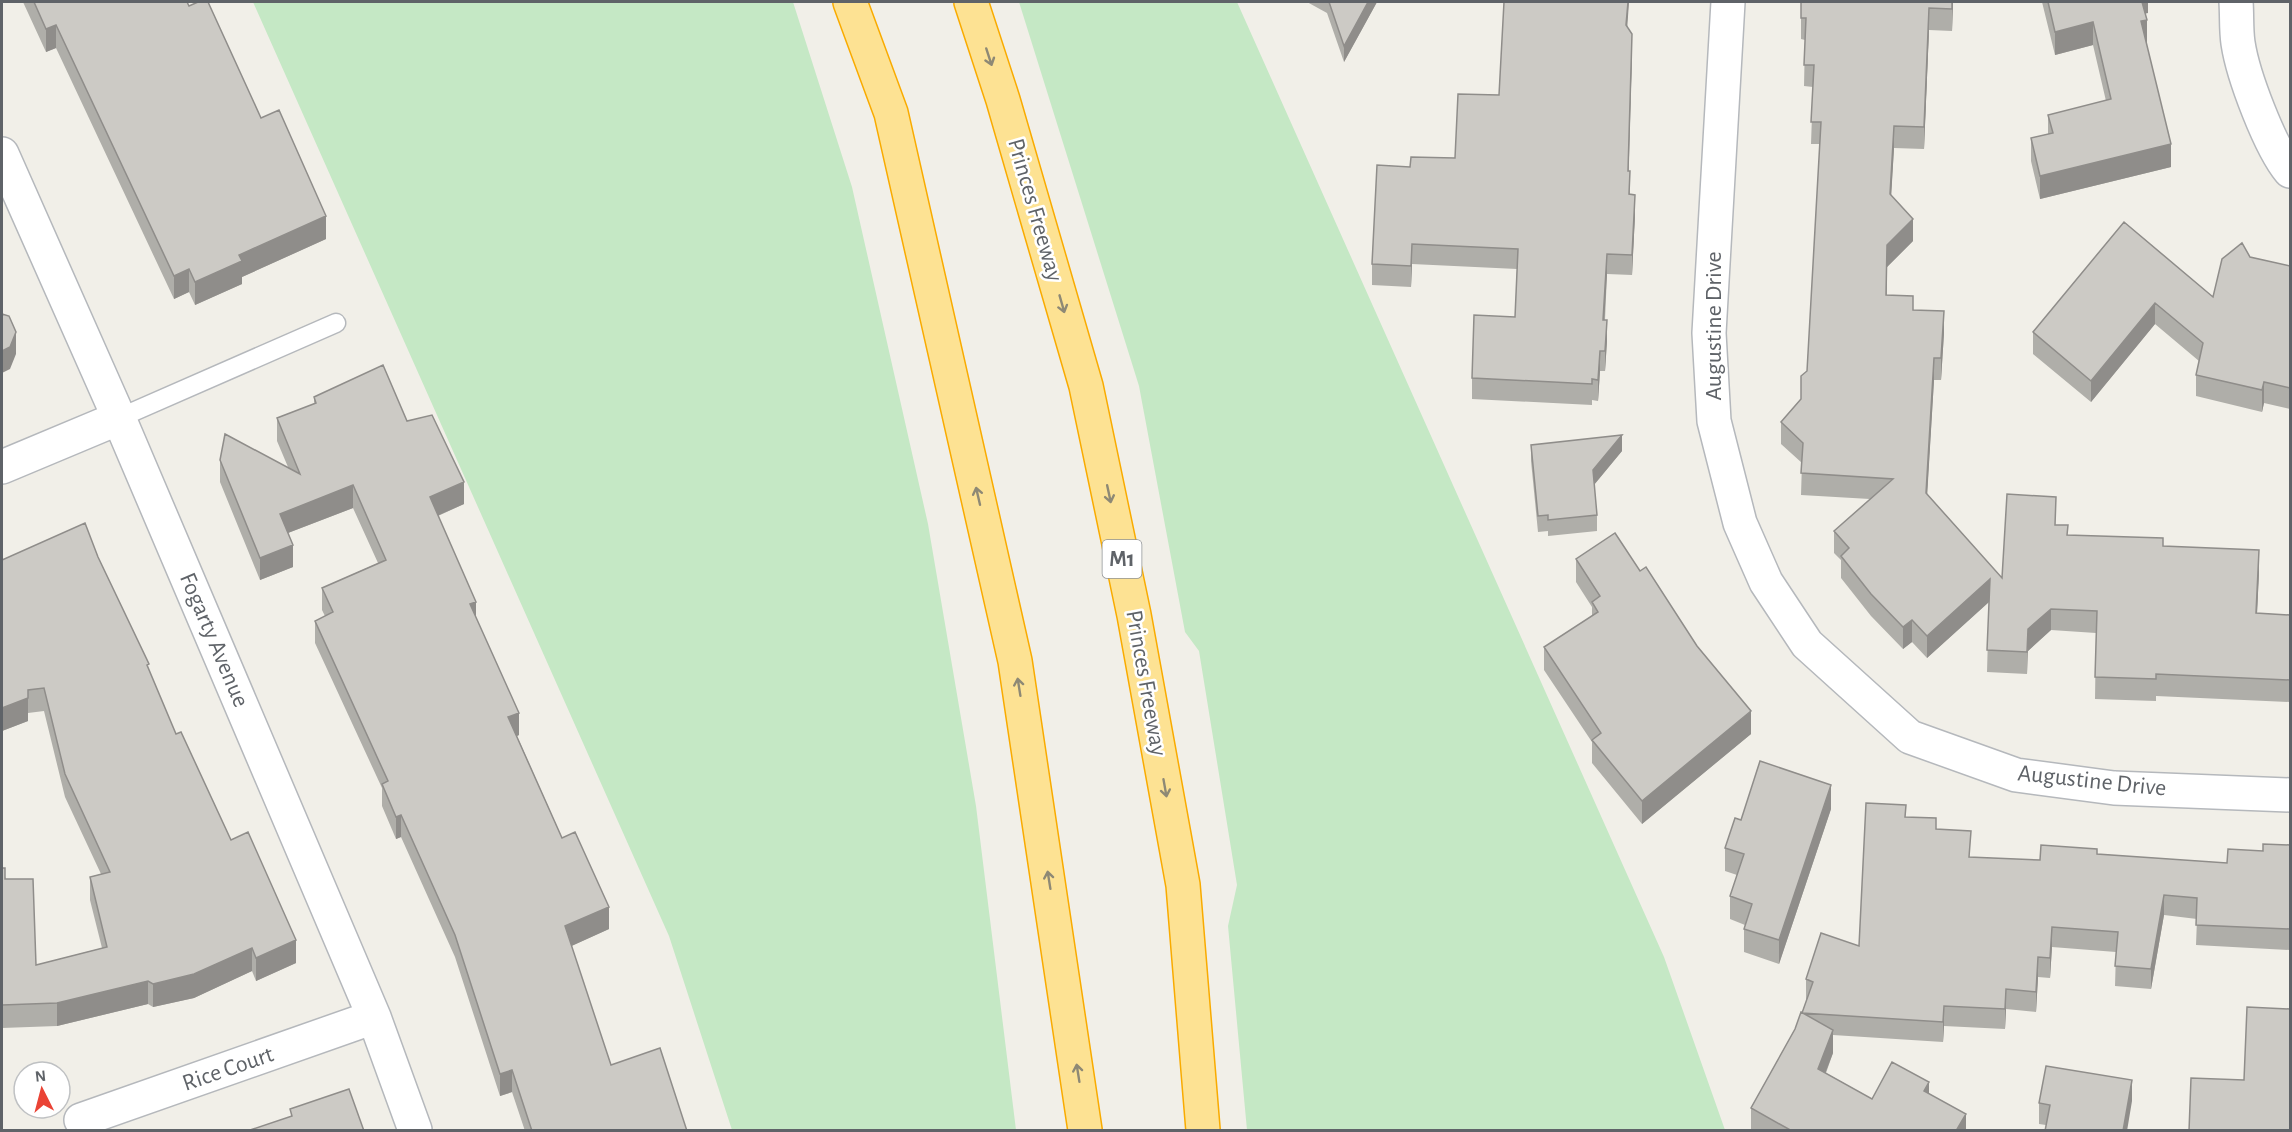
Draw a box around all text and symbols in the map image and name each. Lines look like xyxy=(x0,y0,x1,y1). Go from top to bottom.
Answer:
one-way arrow xyxy=(984,47,995,66)
street label: Princes Freeway xyxy=(1003,136,1067,284)
street label: Augustine Drive xyxy=(1702,251,1726,401)
one-way arrow xyxy=(1057,294,1068,313)
one-way arrow xyxy=(1103,484,1115,503)
one-way arrow xyxy=(971,487,983,506)
road number: M1 xyxy=(1102,540,1142,578)
street label: Fogarty Avenue xyxy=(175,569,253,711)
street label: Princes Freeway xyxy=(1121,608,1171,758)
one-way arrow xyxy=(1014,678,1025,697)
street label: Augustine Drive xyxy=(2017,761,2167,801)
one-way arrow xyxy=(1160,778,1171,798)
one-way arrow xyxy=(1043,870,1054,890)
street label: Rice Court xyxy=(179,1042,277,1096)
north arrow xyxy=(12,1060,72,1120)
one-way arrow xyxy=(1072,1063,1083,1083)
text: N xyxy=(34,1068,47,1085)

